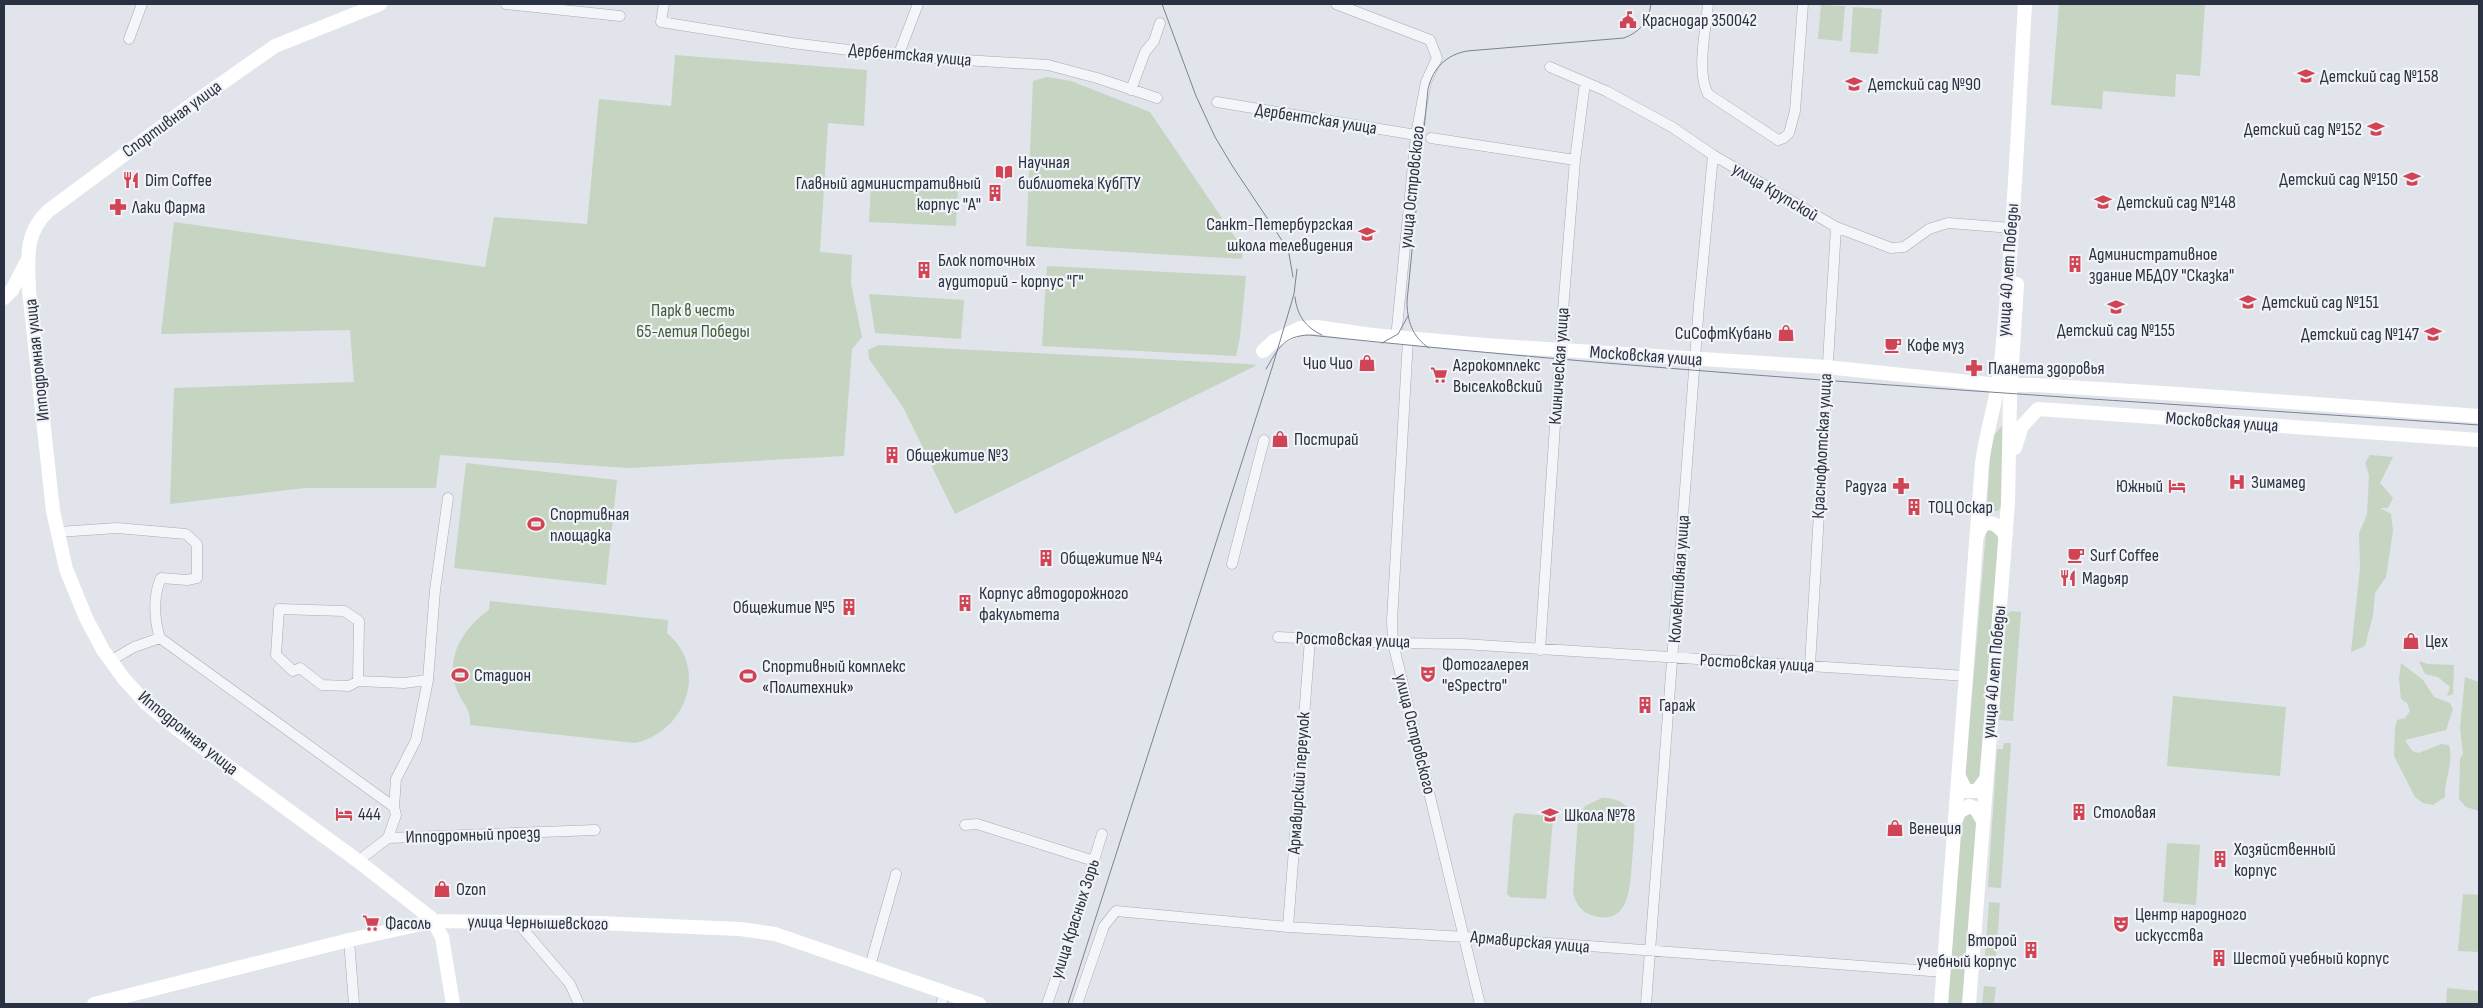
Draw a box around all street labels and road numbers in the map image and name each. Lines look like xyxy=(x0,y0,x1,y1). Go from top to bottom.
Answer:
street label: Дербентская улица xyxy=(848,39,972,71)
street label: Спортивная улица xyxy=(118,76,226,162)
street label: Дербентская улица xyxy=(1254,99,1378,139)
street label: улица Островского xyxy=(1395,125,1429,249)
street label: улица Крупской xyxy=(1728,158,1822,226)
street label: улица 40 лет Победы xyxy=(1993,203,2023,337)
street label: Ипподромная улица xyxy=(20,298,54,422)
street label: Клиническая улица xyxy=(1544,307,1574,425)
street label: Московская улица xyxy=(1589,342,1703,370)
street label: Краснофлотская улица xyxy=(1808,373,1836,519)
street label: Московская улица xyxy=(2165,408,2279,436)
street label: Коллективная улица xyxy=(1664,514,1694,644)
street label: улица 40 лет Победы xyxy=(1978,605,2010,739)
street label: Ростовская улица xyxy=(1295,628,1411,652)
street label: Ростовская улица xyxy=(1699,650,1815,676)
street label: улица Островского xyxy=(1390,672,1440,796)
street label: Ипподромная улица xyxy=(134,686,242,780)
street label: Армавирский переулок xyxy=(1283,711,1314,856)
street label: Ипподромный проезд xyxy=(405,822,541,848)
street label: улица Красных Зорь xyxy=(1046,856,1104,982)
street label: улица Чернышевского xyxy=(467,911,609,935)
street label: Армавирская улица xyxy=(1469,926,1590,958)

